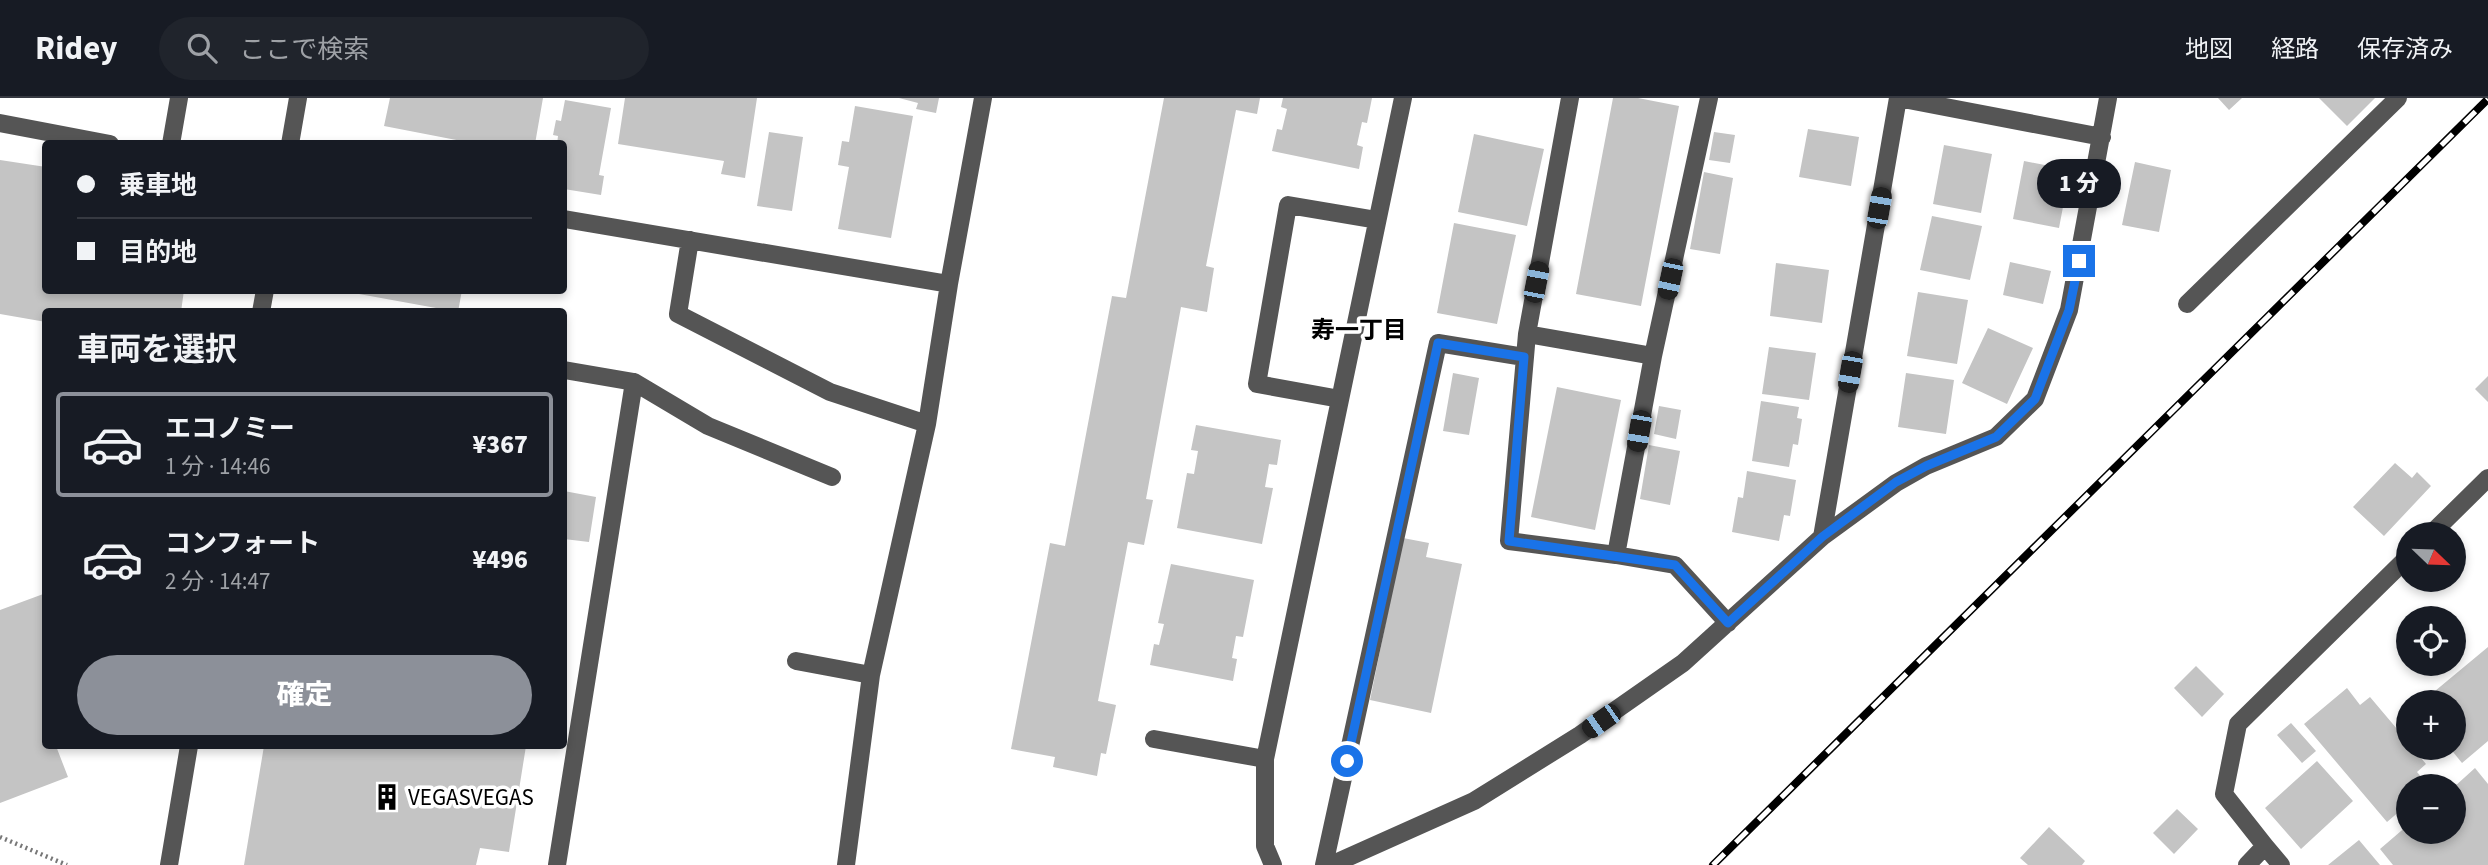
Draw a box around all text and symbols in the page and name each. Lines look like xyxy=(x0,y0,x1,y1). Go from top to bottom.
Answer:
search box xyxy=(159,17,649,80)
text: Ridey xyxy=(35,25,117,72)
icon: search xyxy=(183,29,221,67)
text: ここで検索 xyxy=(239,31,369,68)
text: 地図 xyxy=(2185,32,2233,67)
text: 経路 xyxy=(2271,32,2319,67)
text: 保存済み xyxy=(2357,32,2453,67)
callout: 1 分 xyxy=(2037,159,2121,208)
text: 乗車地 xyxy=(119,167,197,204)
text: 1 分 xyxy=(2059,167,2099,200)
car xyxy=(1866,185,1893,231)
text: 目的地 xyxy=(119,234,197,271)
route end xyxy=(2063,245,2095,277)
car xyxy=(1656,256,1685,302)
car xyxy=(1522,259,1551,305)
district label: 寿一丁目 xyxy=(1311,313,1407,348)
text: 車両を選択 xyxy=(77,327,237,373)
car xyxy=(1837,349,1864,395)
car xyxy=(1626,408,1653,454)
text: エコノミー xyxy=(165,410,295,447)
icon: car xyxy=(81,413,144,476)
text: ¥367 xyxy=(472,426,528,463)
text: 1 分 · 14:46 xyxy=(165,450,270,483)
north arrow xyxy=(2396,522,2466,592)
map controls xyxy=(2396,522,2466,844)
text: コンフォート xyxy=(165,525,320,562)
icon: car xyxy=(81,528,144,591)
text: ¥496 xyxy=(472,541,528,578)
text: 2 分 · 14:47 xyxy=(165,565,270,598)
button: locate xyxy=(2396,606,2466,676)
button: 確定 xyxy=(77,655,532,735)
button: + xyxy=(2396,690,2466,760)
car xyxy=(1578,700,1625,742)
route start xyxy=(1331,745,1363,777)
button: − xyxy=(2396,774,2466,844)
place label: VEGASVEGAS xyxy=(408,781,534,814)
building icon: VEGASVEGAS xyxy=(372,782,402,812)

